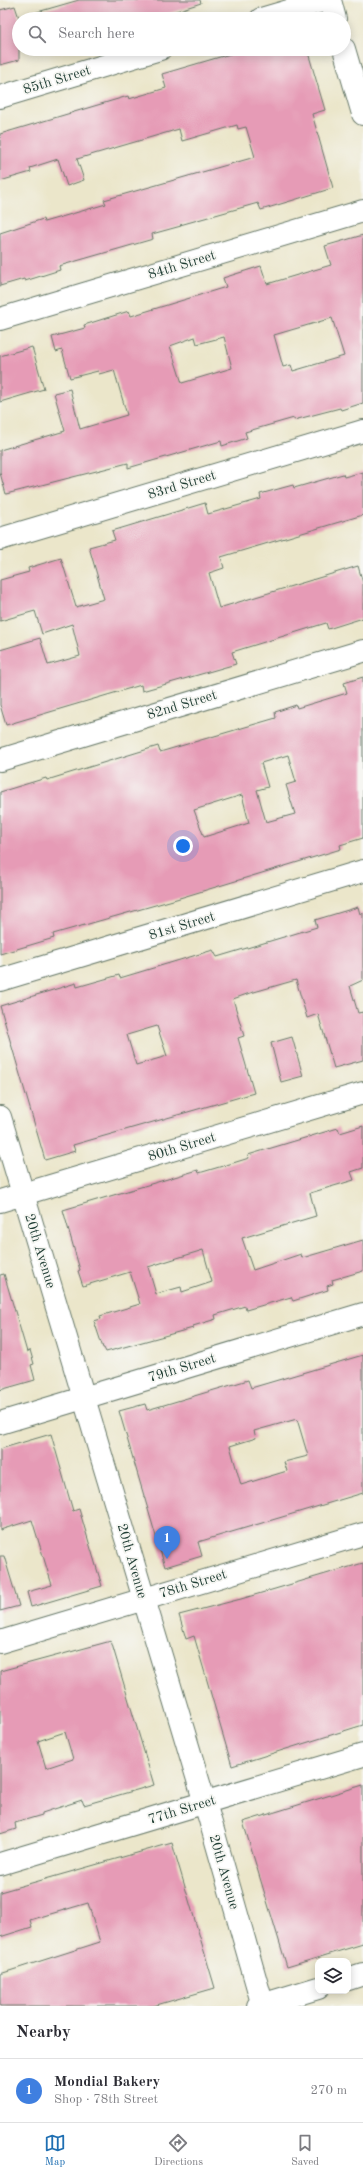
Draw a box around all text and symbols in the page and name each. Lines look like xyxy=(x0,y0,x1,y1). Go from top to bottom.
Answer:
search box xyxy=(12,12,351,56)
icon: search xyxy=(26,23,48,45)
text: Search here xyxy=(58,27,135,42)
street label: 85th Street xyxy=(22,63,93,97)
street label: 84th Street xyxy=(147,248,218,282)
street label: 83rd Street xyxy=(146,468,218,502)
street label: 82nd Street xyxy=(145,688,219,722)
your location xyxy=(173,836,193,856)
street label: 81st Street xyxy=(147,909,217,943)
street label: 80th Street xyxy=(147,1130,218,1164)
street label: 20th Avenue xyxy=(22,1212,58,1290)
street label: 79th Street xyxy=(147,1351,218,1385)
street label: 20th Avenue xyxy=(115,1522,149,1600)
pin: 1 xyxy=(154,1526,180,1559)
street label: 78th Street xyxy=(158,1567,229,1601)
street label: 77th Street xyxy=(147,1793,218,1827)
street label: 20th Avenue xyxy=(207,1833,241,1911)
map controls xyxy=(315,1958,351,1994)
button: layers xyxy=(315,1958,351,1994)
text: Nearby xyxy=(16,2024,71,2041)
text: Mondial Bakery xyxy=(54,2075,160,2090)
text: 1 xyxy=(25,2084,33,2097)
text: 270 m xyxy=(310,2084,347,2097)
text: Shop · 78th Street xyxy=(54,2093,158,2106)
tab: Map xyxy=(44,2132,66,2170)
tab: Directions xyxy=(154,2132,203,2170)
tab: Saved xyxy=(291,2132,319,2170)

